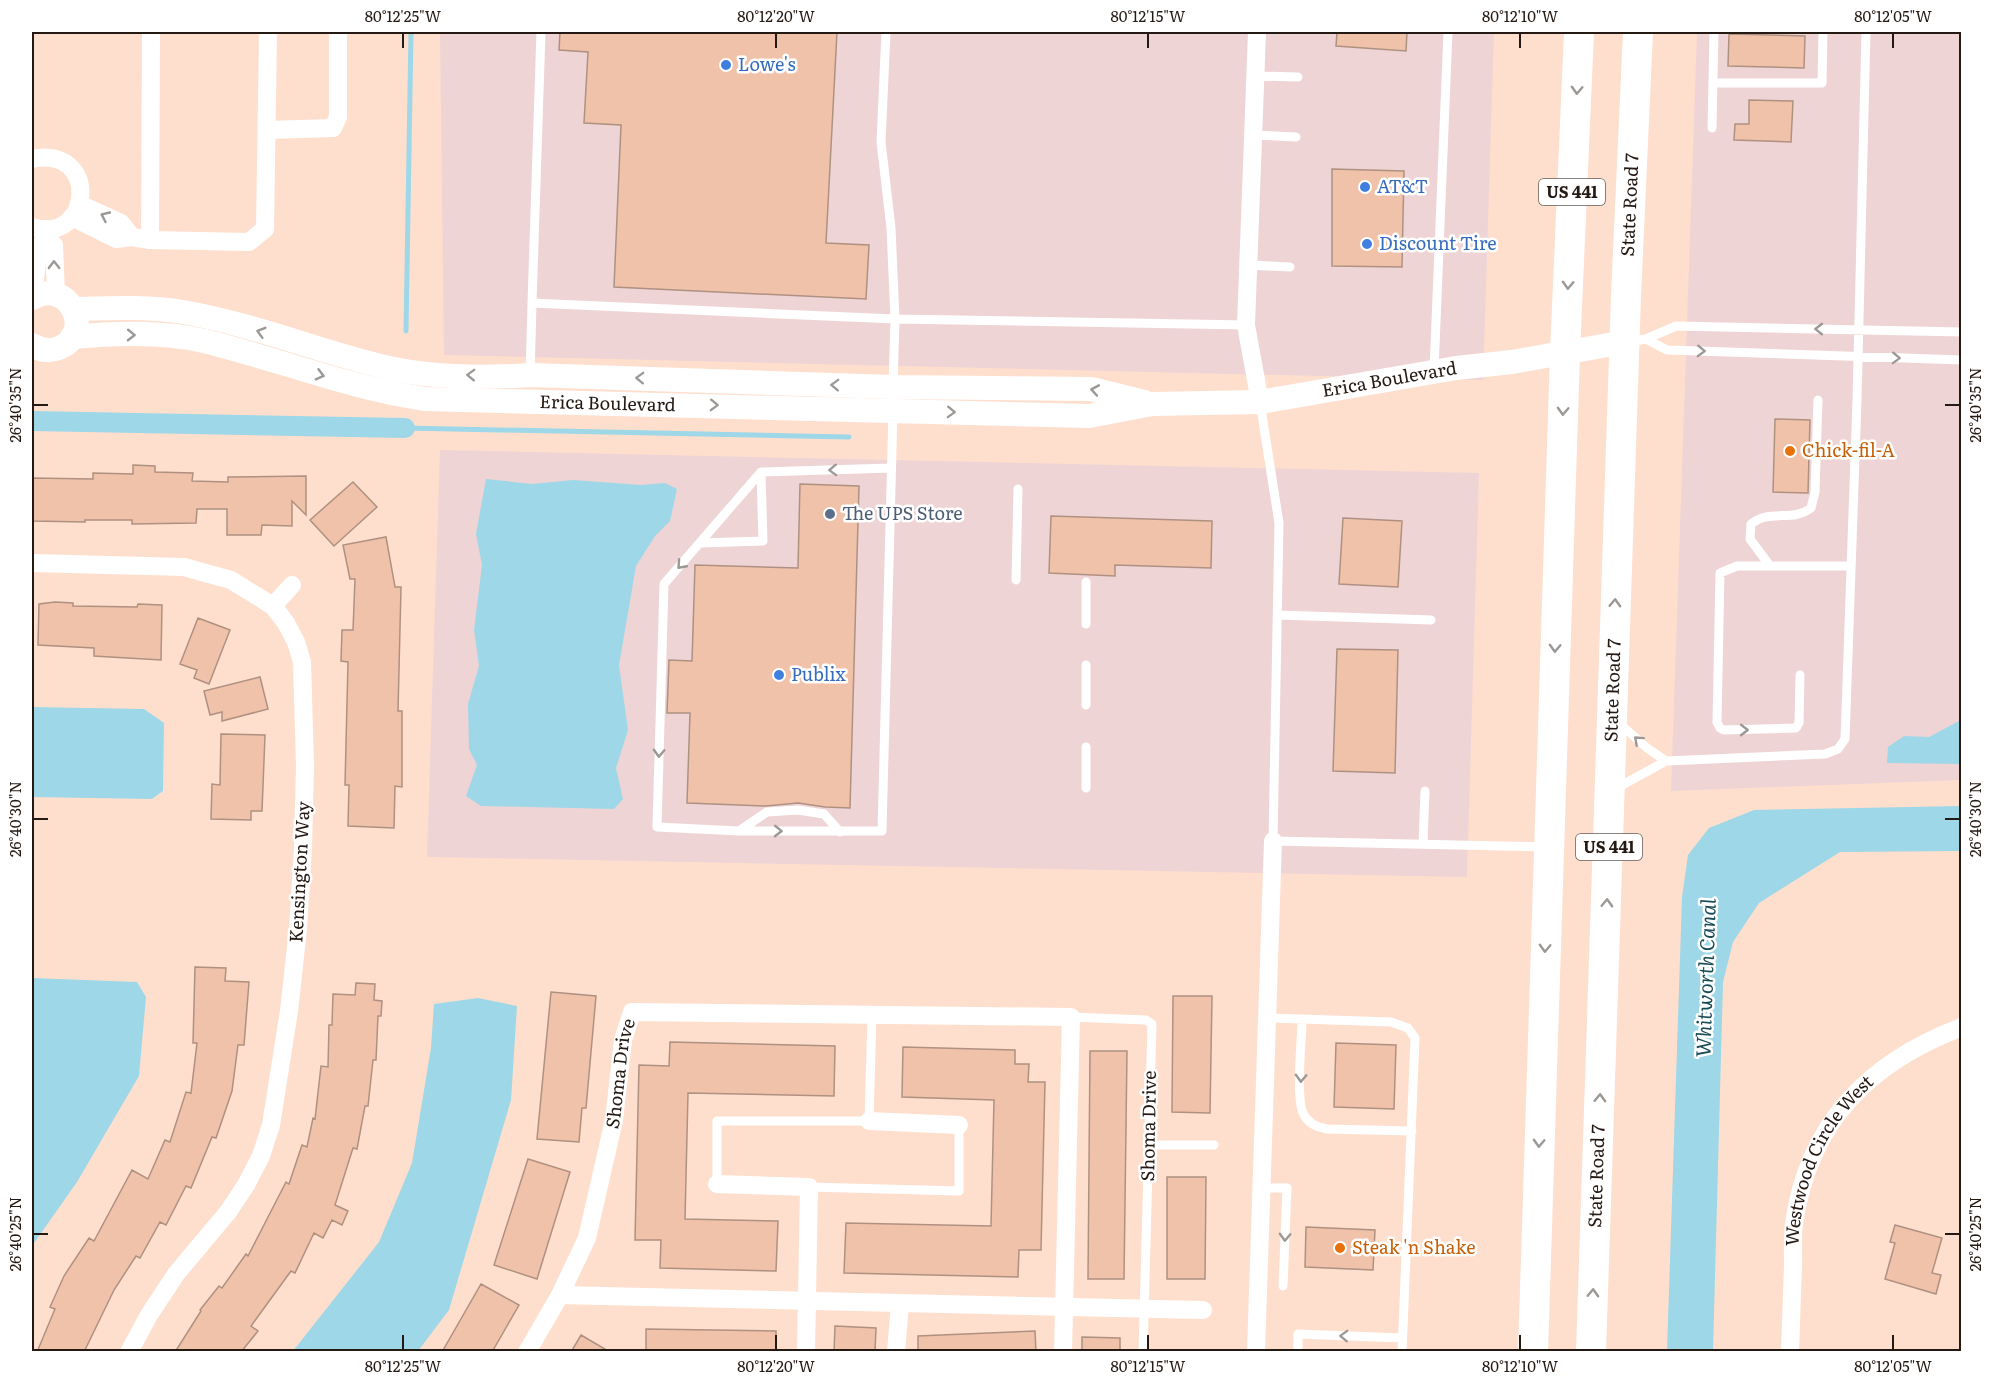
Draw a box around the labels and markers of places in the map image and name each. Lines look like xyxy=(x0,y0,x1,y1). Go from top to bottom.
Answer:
place label: Lowe's xyxy=(738,50,796,77)
marker: Lowe's xyxy=(719,58,733,72)
place label: AT&T xyxy=(1377,172,1428,199)
marker: AT&T xyxy=(1358,180,1372,194)
place label: Discount Tire xyxy=(1379,229,1497,256)
marker: Discount Tire xyxy=(1360,237,1374,251)
place label: Chick-fil-A xyxy=(1802,436,1895,463)
marker: Chick-fil-A xyxy=(1783,444,1797,458)
place label: The UPS Store xyxy=(842,499,963,526)
marker: The UPS Store xyxy=(823,507,837,521)
place label: Publix xyxy=(791,660,847,687)
marker: Publix xyxy=(772,668,786,682)
place label: Steak 'n Shake xyxy=(1352,1233,1476,1260)
marker: Steak 'n Shake xyxy=(1333,1241,1347,1255)

